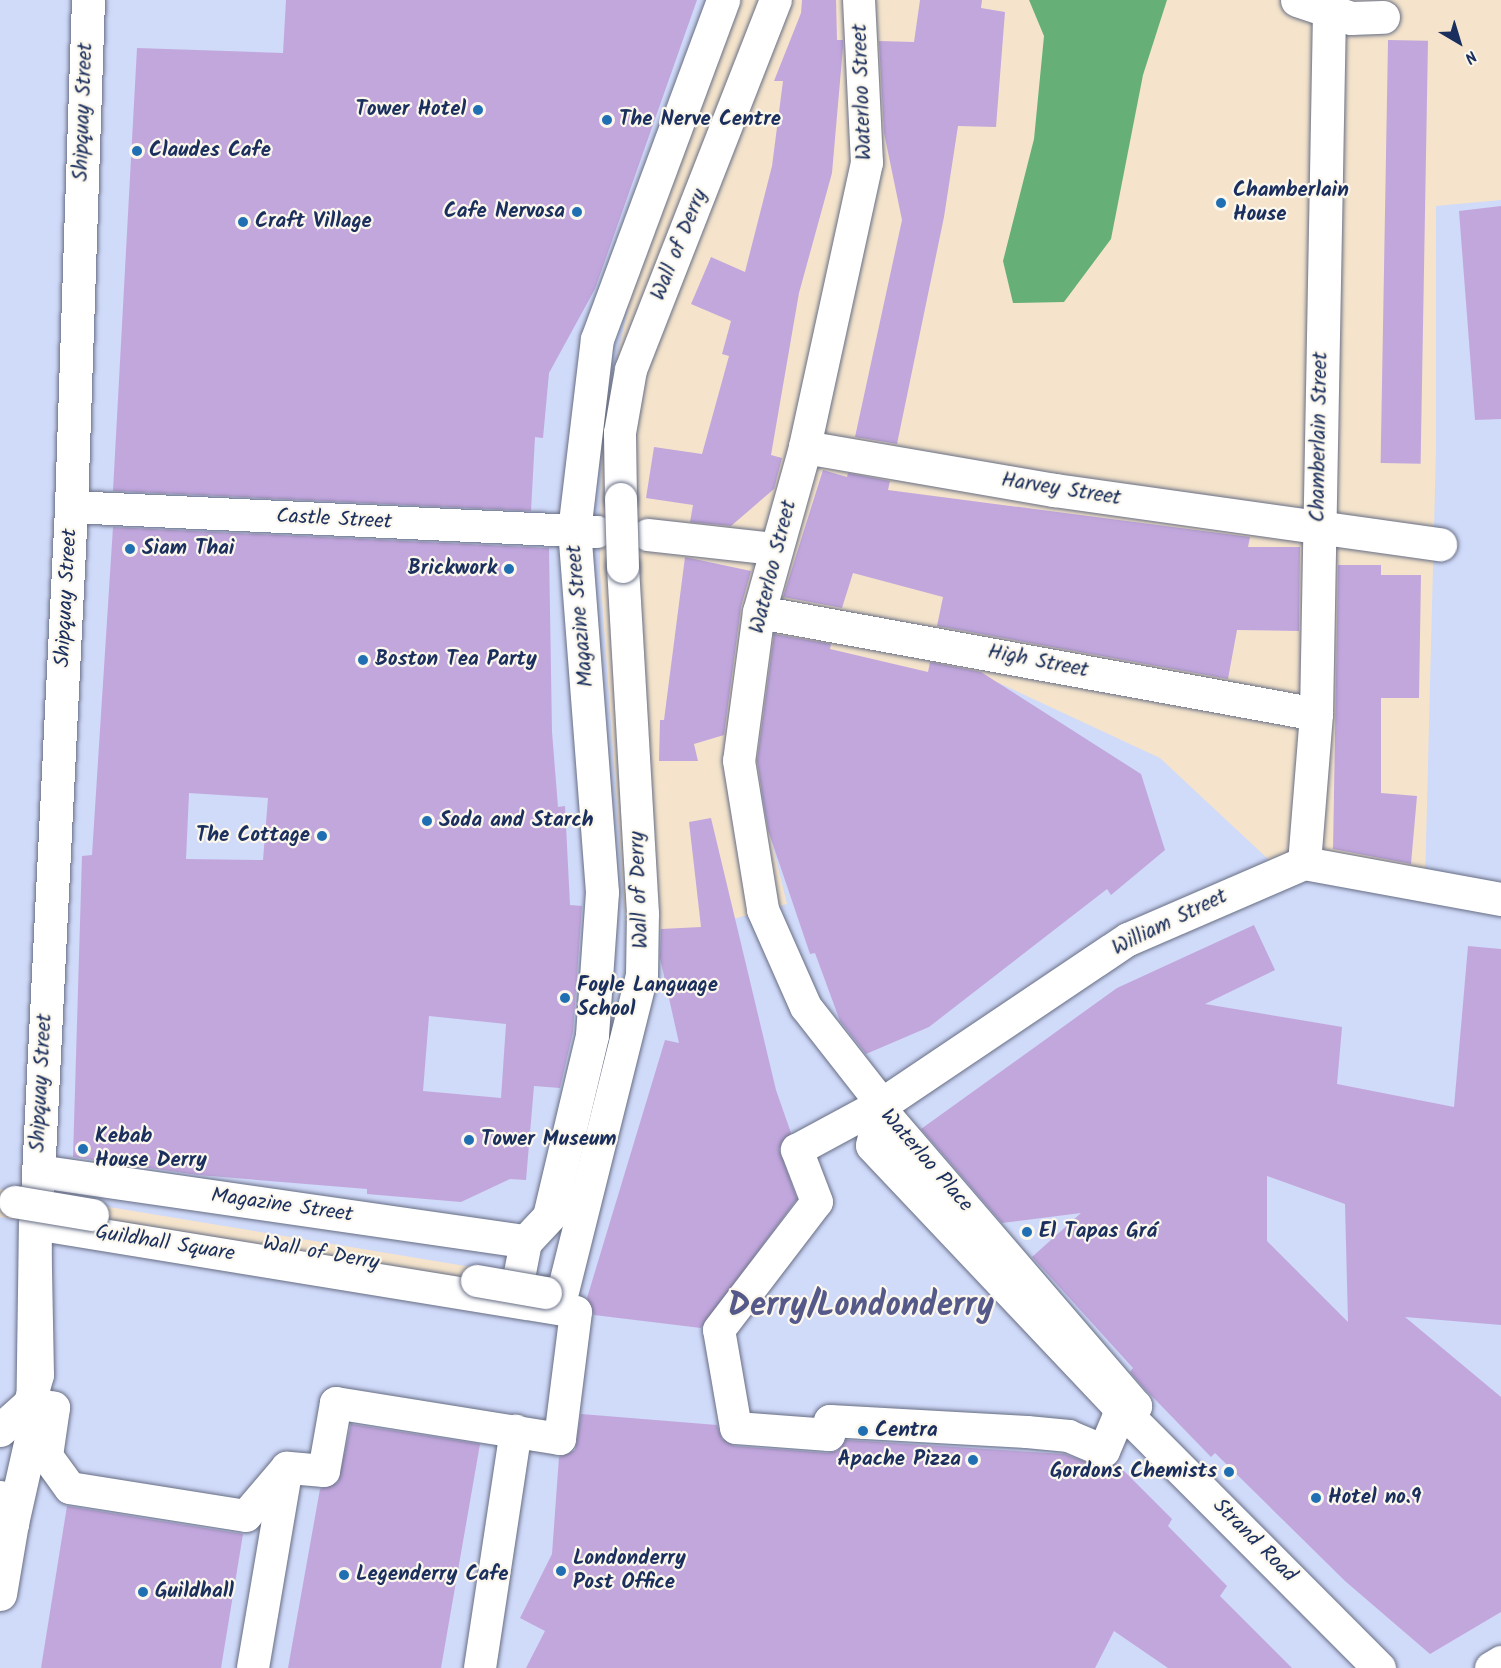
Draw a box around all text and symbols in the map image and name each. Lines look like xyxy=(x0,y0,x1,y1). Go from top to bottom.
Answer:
north arrow xyxy=(1429,12,1489,72)
street label: Waterloo Street xyxy=(848,23,878,161)
street label: Shipquay Street xyxy=(69,42,99,182)
text: N xyxy=(1459,44,1482,70)
place label: Tower Hotel xyxy=(356,97,466,123)
marker: Tower Hotel xyxy=(471,103,485,117)
place label: The Nerve Centre xyxy=(619,107,781,133)
marker: The Nerve Centre xyxy=(600,113,614,127)
place label: Claudes Cafe xyxy=(149,138,271,164)
marker: Claudes Cafe xyxy=(130,144,144,158)
place label: Chamberlain House xyxy=(1233,178,1349,228)
street label: Wall of Derry xyxy=(646,186,714,304)
marker: Chamberlain House xyxy=(1214,196,1228,210)
place label: Cafe Nervosa xyxy=(444,199,565,225)
marker: Cafe Nervosa xyxy=(570,205,584,219)
place label: Craft Village xyxy=(255,209,372,235)
marker: Craft Village xyxy=(236,215,250,229)
street label: Chamberlain Street xyxy=(1306,351,1334,523)
street label: Harvey Street xyxy=(999,468,1123,512)
street label: Waterloo Street xyxy=(745,498,803,636)
street label: Castle Street xyxy=(276,504,392,536)
street label: Shipquay Street xyxy=(51,528,83,668)
place label: Siam Thai xyxy=(142,536,234,562)
marker: Siam Thai xyxy=(123,542,137,556)
street label: Magazine Street xyxy=(562,544,600,688)
place label: Brickwork xyxy=(408,556,497,582)
marker: Brickwork xyxy=(502,562,516,576)
street label: High Street xyxy=(986,640,1090,684)
place label: Boston Tea Party xyxy=(375,647,537,673)
marker: Boston Tea Party xyxy=(356,653,370,667)
place label: Soda and Starch xyxy=(439,808,593,834)
marker: Soda and Starch xyxy=(420,814,434,828)
place label: The Cottage xyxy=(196,823,310,849)
marker: The Cottage xyxy=(315,829,329,843)
street label: Wall of Derry xyxy=(625,831,655,949)
street label: William Street xyxy=(1108,884,1232,962)
place label: Foyle Language School xyxy=(577,973,718,1023)
marker: Foyle Language School xyxy=(558,991,572,1005)
street label: Shipquay Street xyxy=(26,1013,58,1153)
street label: Waterloo Place xyxy=(874,1104,978,1218)
place label: Kebab House Derry xyxy=(95,1124,207,1174)
place label: Tower Museum xyxy=(481,1127,616,1153)
marker: Tower Museum xyxy=(462,1133,476,1147)
marker: Kebab House Derry xyxy=(76,1142,90,1156)
street label: Magazine Street xyxy=(210,1184,354,1228)
place label: El Tapas Grá xyxy=(1039,1219,1157,1245)
street label: Guildhall Square xyxy=(93,1221,237,1267)
marker: El Tapas Grá xyxy=(1020,1225,1034,1239)
street label: Wall of Derry xyxy=(261,1231,381,1277)
district label: Derry/Londonderry xyxy=(728,1287,994,1327)
place label: Centra xyxy=(875,1418,938,1444)
marker: Centra xyxy=(856,1424,870,1438)
place label: Apache Pizza xyxy=(837,1447,961,1473)
marker: Apache Pizza xyxy=(966,1453,980,1467)
place label: Gordons Chemists xyxy=(1050,1459,1217,1485)
marker: Gordons Chemists xyxy=(1222,1465,1236,1479)
place label: Hotel no.9 xyxy=(1328,1485,1421,1511)
marker: Hotel no.9 xyxy=(1309,1491,1323,1505)
street label: Strand Road xyxy=(1207,1494,1301,1588)
place label: Londonderry Post Office xyxy=(573,1546,686,1596)
place label: Legenderry Cafe xyxy=(356,1562,509,1588)
marker: Londonderry Post Office xyxy=(554,1564,568,1578)
marker: Legenderry Cafe xyxy=(337,1568,351,1582)
place label: Guildhall xyxy=(155,1579,234,1605)
marker: Guildhall xyxy=(136,1585,150,1599)

